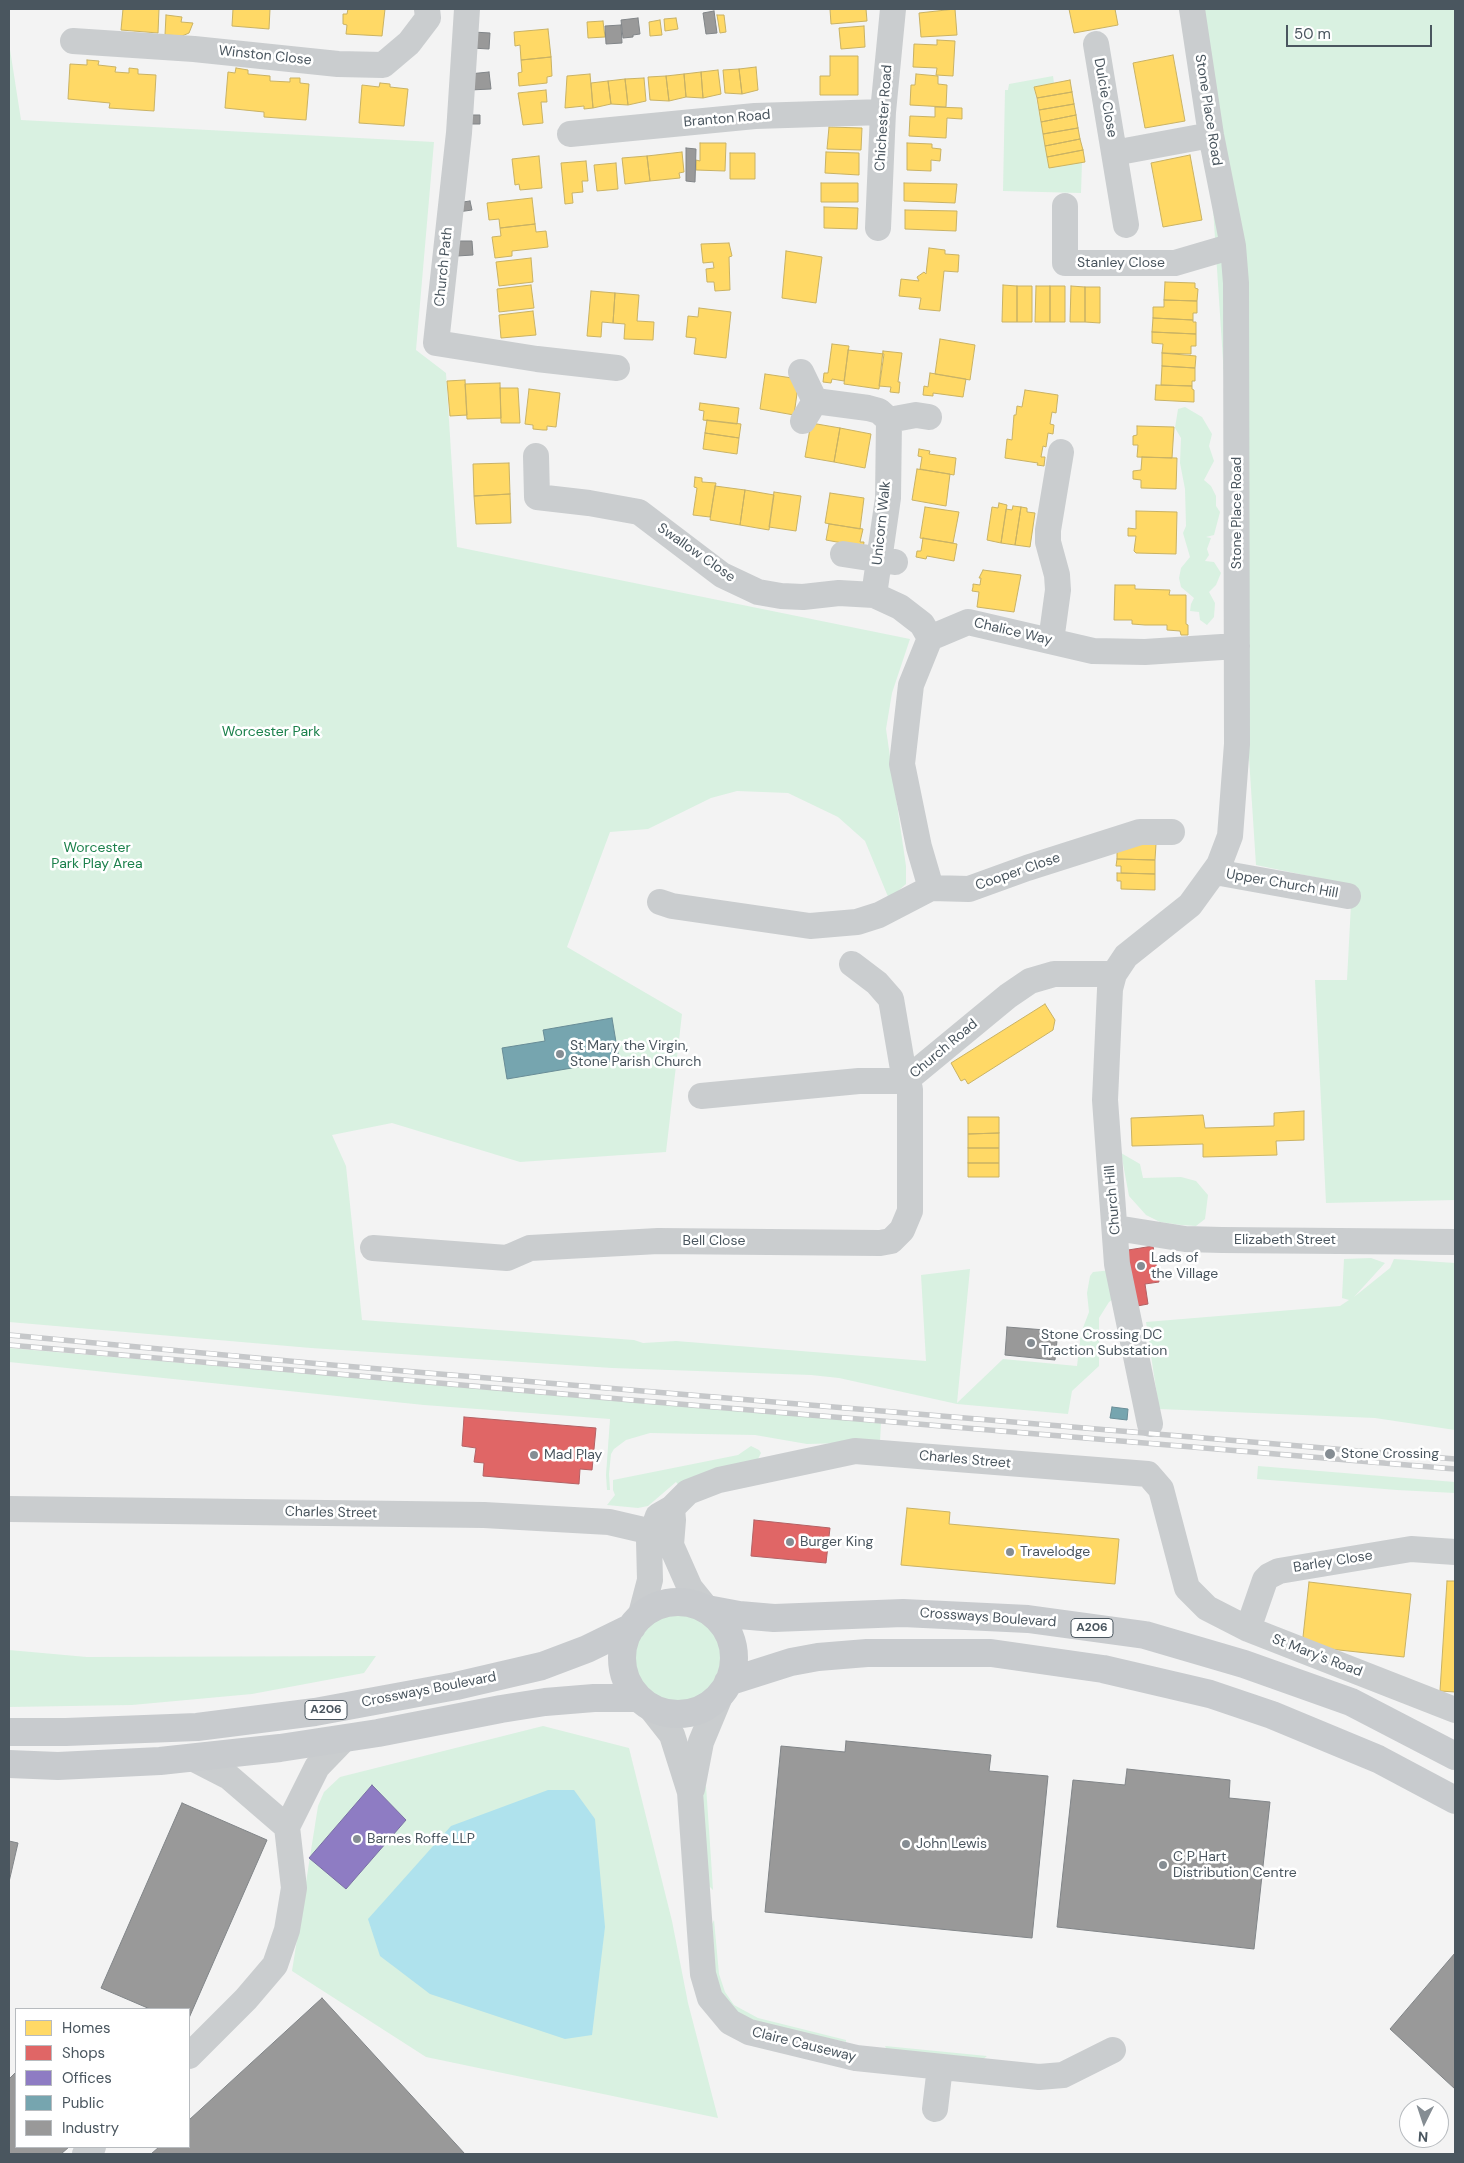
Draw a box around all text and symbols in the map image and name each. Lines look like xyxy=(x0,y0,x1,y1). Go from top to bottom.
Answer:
scale bar xyxy=(1289,15,1435,47)
text: 50 m xyxy=(1294,24,1331,44)
street label: Winston Close xyxy=(218,43,312,69)
street label: Stone Place Road xyxy=(1191,53,1225,167)
street label: Dulcie Close xyxy=(1090,57,1120,139)
street label: Chichester Road xyxy=(872,64,896,172)
street label: Branton Road xyxy=(683,107,771,131)
street label: Church Path xyxy=(431,227,457,307)
street label: Stanley Close xyxy=(1077,255,1165,271)
street label: Stone Place Road xyxy=(1229,457,1245,569)
street label: Unicorn Walk xyxy=(869,480,895,566)
street label: Swallow Close xyxy=(654,520,738,586)
street label: Chalice Way xyxy=(972,615,1054,649)
park label: Worcester Park xyxy=(222,724,320,740)
park label: Worcester Park Play Area xyxy=(51,840,143,872)
street label: Cooper Close xyxy=(973,850,1063,894)
street label: Upper Church Hill xyxy=(1225,866,1339,902)
street label: Church Road xyxy=(907,1016,981,1082)
place label: St Mary the Virgin, Stone Parish Church xyxy=(570,1038,701,1070)
marker: St Mary the Virgin, Stone Parish Church xyxy=(554,1048,566,1060)
street label: Church Hill xyxy=(1102,1164,1124,1236)
street label: Elizabeth Street xyxy=(1234,1232,1336,1248)
street label: Bell Close xyxy=(683,1233,745,1249)
place label: Lads of the Village xyxy=(1151,1250,1218,1282)
marker: Lads of the Village xyxy=(1135,1260,1147,1272)
place label: Stone Crossing DC Traction Substation xyxy=(1041,1327,1167,1360)
marker: Stone Crossing DC Traction Substation xyxy=(1025,1337,1037,1349)
place label: Stone Crossing xyxy=(1341,1446,1439,1462)
place label: Mad Play xyxy=(544,1447,602,1463)
marker: Stone Crossing xyxy=(1323,1447,1337,1461)
street label: Charles Street xyxy=(918,1448,1012,1472)
marker: Mad Play xyxy=(528,1449,540,1461)
street label: Charles Street xyxy=(285,1504,377,1522)
place label: Burger King xyxy=(800,1534,873,1550)
marker: Burger King xyxy=(784,1536,796,1548)
place label: Travelodge xyxy=(1020,1544,1090,1560)
marker: Travelodge xyxy=(1004,1546,1016,1558)
street label: Barley Close xyxy=(1292,1547,1374,1577)
street label: Crossways Boulevard xyxy=(919,1605,1057,1631)
road number: A206 xyxy=(1071,1619,1113,1638)
street label: St Mary's Road xyxy=(1270,1631,1364,1681)
street label: Crossways Boulevard xyxy=(360,1669,498,1711)
road number: A206 xyxy=(305,1700,347,1720)
place label: Barnes Roffe LLP xyxy=(367,1831,475,1847)
marker: Barnes Roffe LLP xyxy=(351,1833,363,1845)
place label: John Lewis xyxy=(916,1836,987,1852)
marker: John Lewis xyxy=(900,1838,912,1850)
place label: C P Hart Distribution Centre xyxy=(1173,1849,1297,1881)
marker: C P Hart Distribution Centre xyxy=(1157,1859,1169,1871)
legend xyxy=(15,2008,190,2148)
text: Homes xyxy=(62,2018,111,2038)
street label: Claire Causeway xyxy=(750,2024,858,2066)
text: Shops xyxy=(62,2043,105,2063)
text: Offices xyxy=(62,2068,112,2088)
text: Public xyxy=(62,2093,104,2113)
north arrow xyxy=(1399,2098,1449,2148)
text: Industry xyxy=(62,2118,119,2138)
text: N xyxy=(1417,2128,1429,2146)

